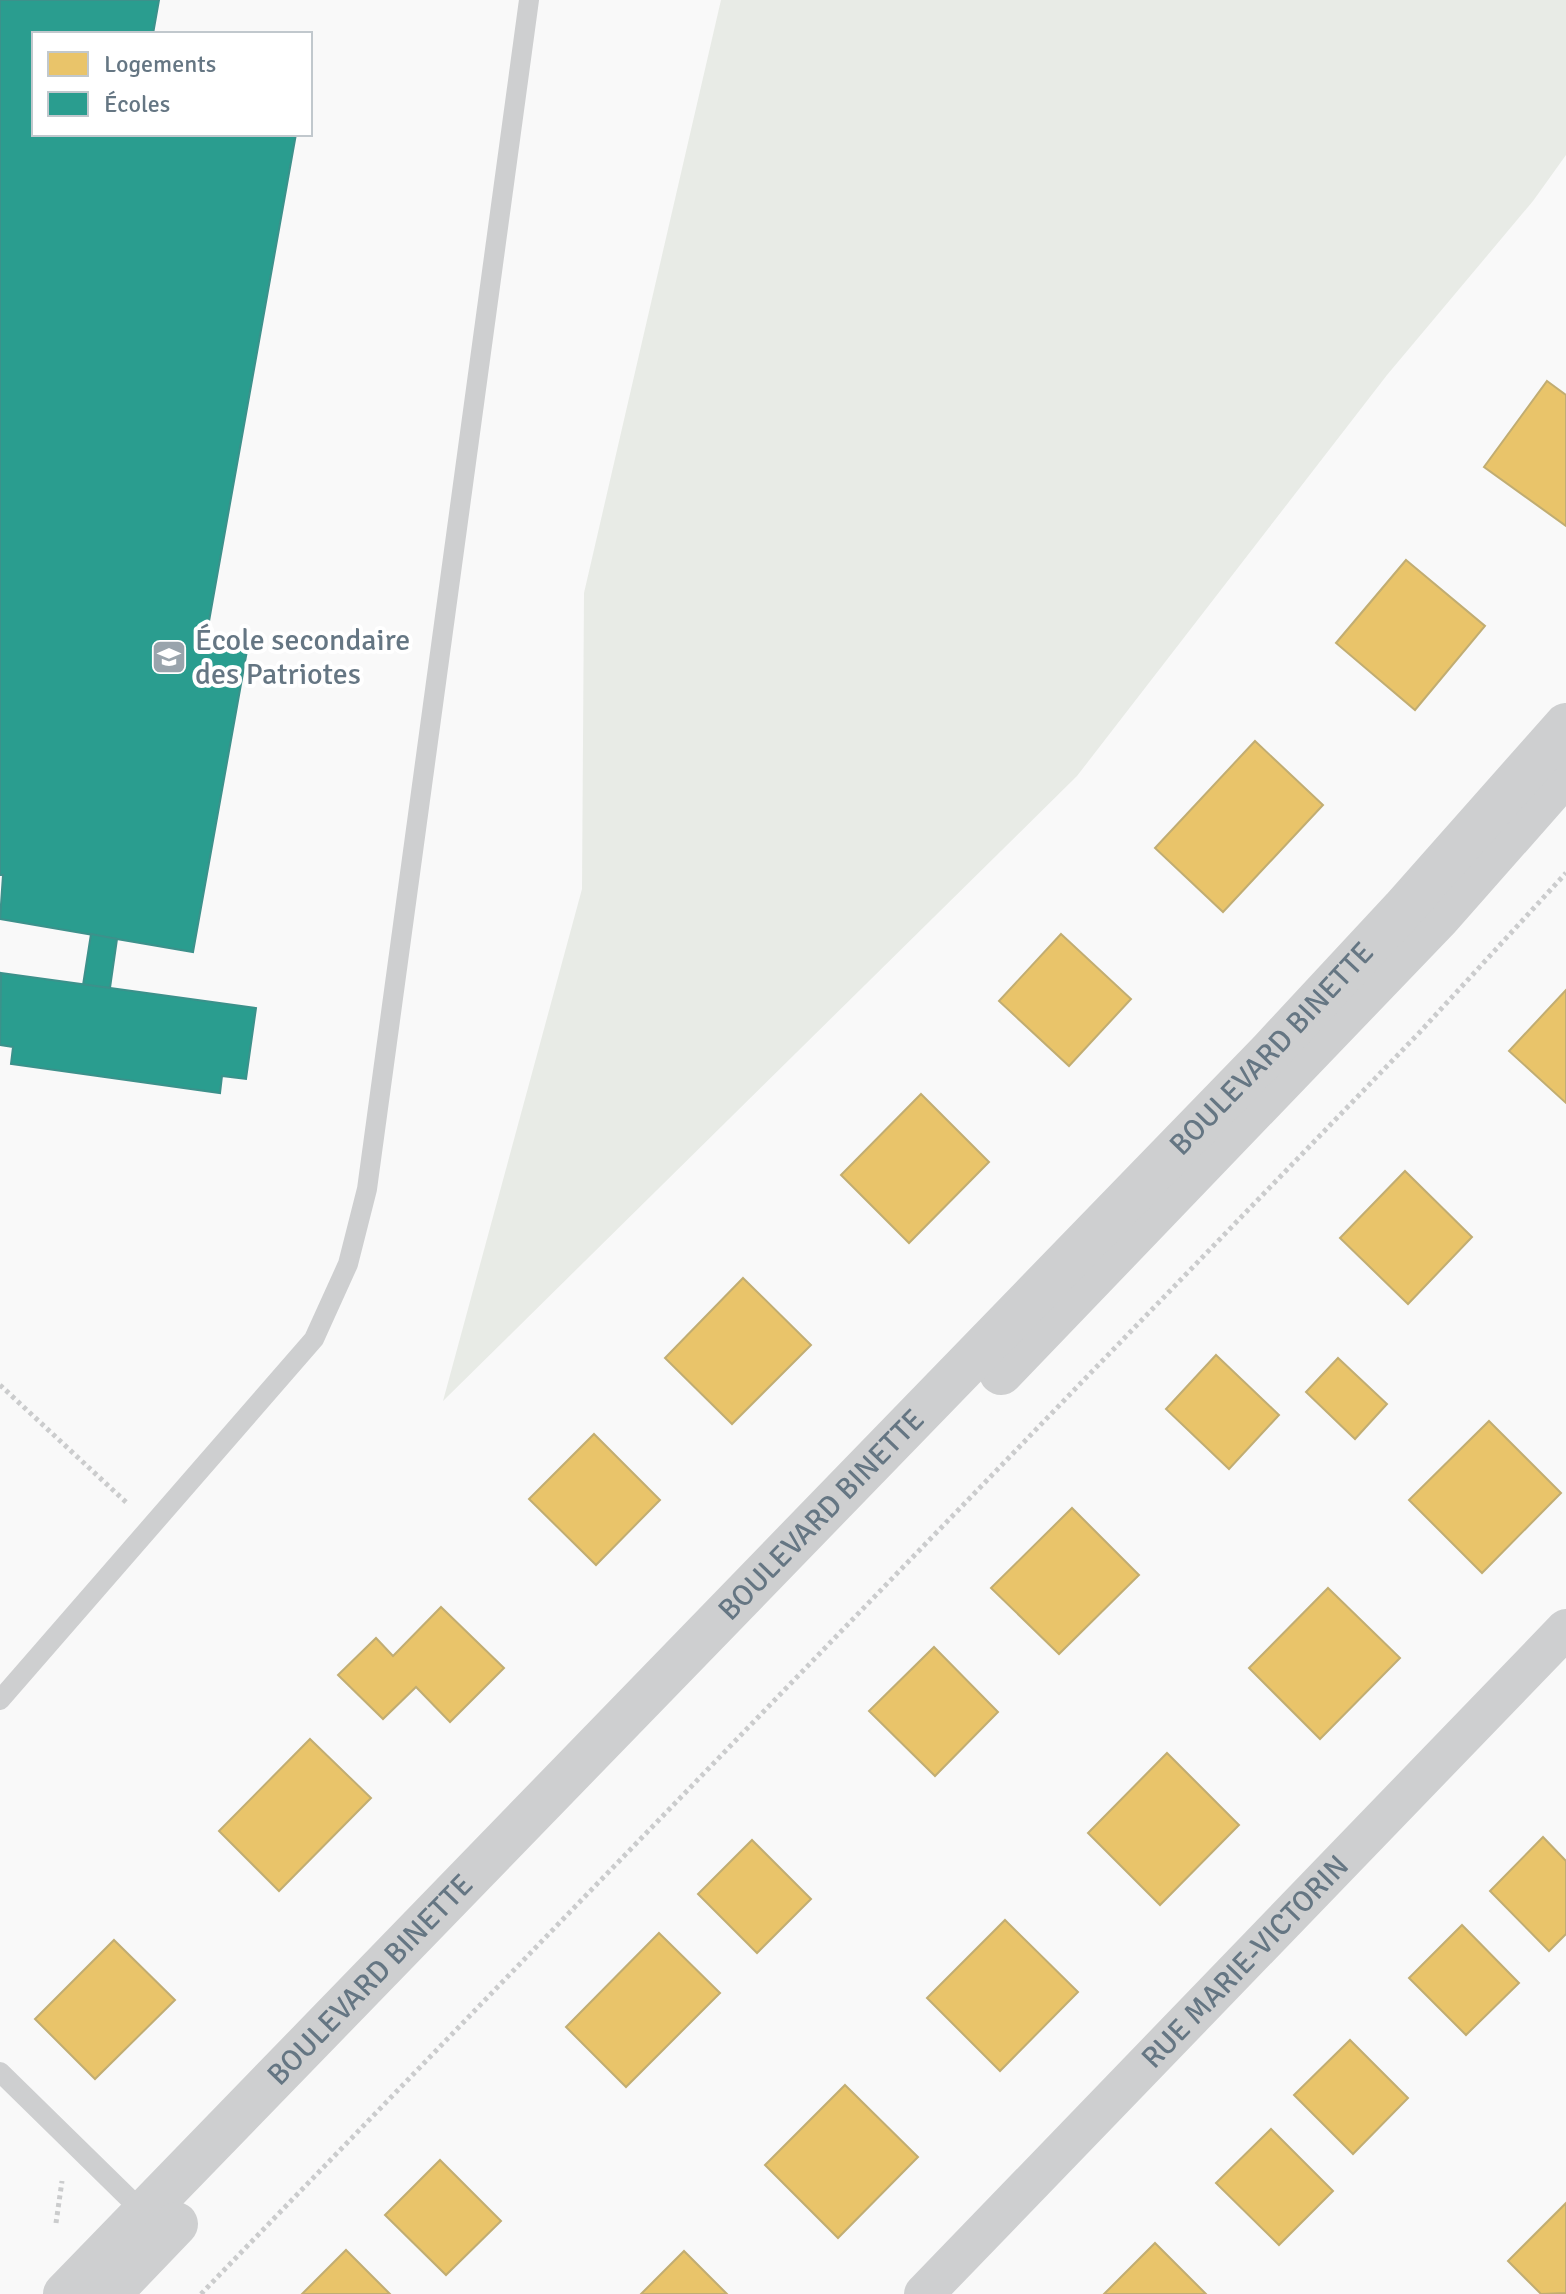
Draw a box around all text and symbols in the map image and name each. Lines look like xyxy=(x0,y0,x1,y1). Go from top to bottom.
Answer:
legend xyxy=(32,32,312,136)
text: Logements xyxy=(104,49,216,79)
text: Écoles xyxy=(104,89,170,119)
place label: École secondaire des Patriotes xyxy=(195,622,410,693)
school or university icon: École secondaire des Patriotes xyxy=(150,638,188,676)
street label: BOULEVARD BINETTE xyxy=(1162,935,1382,1163)
street label: BOULEVARD BINETTE xyxy=(711,1402,932,1628)
street label: RUE MARIE-VICTORIN xyxy=(1134,1848,1357,2076)
street label: BOULEVARD BINETTE xyxy=(260,1867,481,2093)

